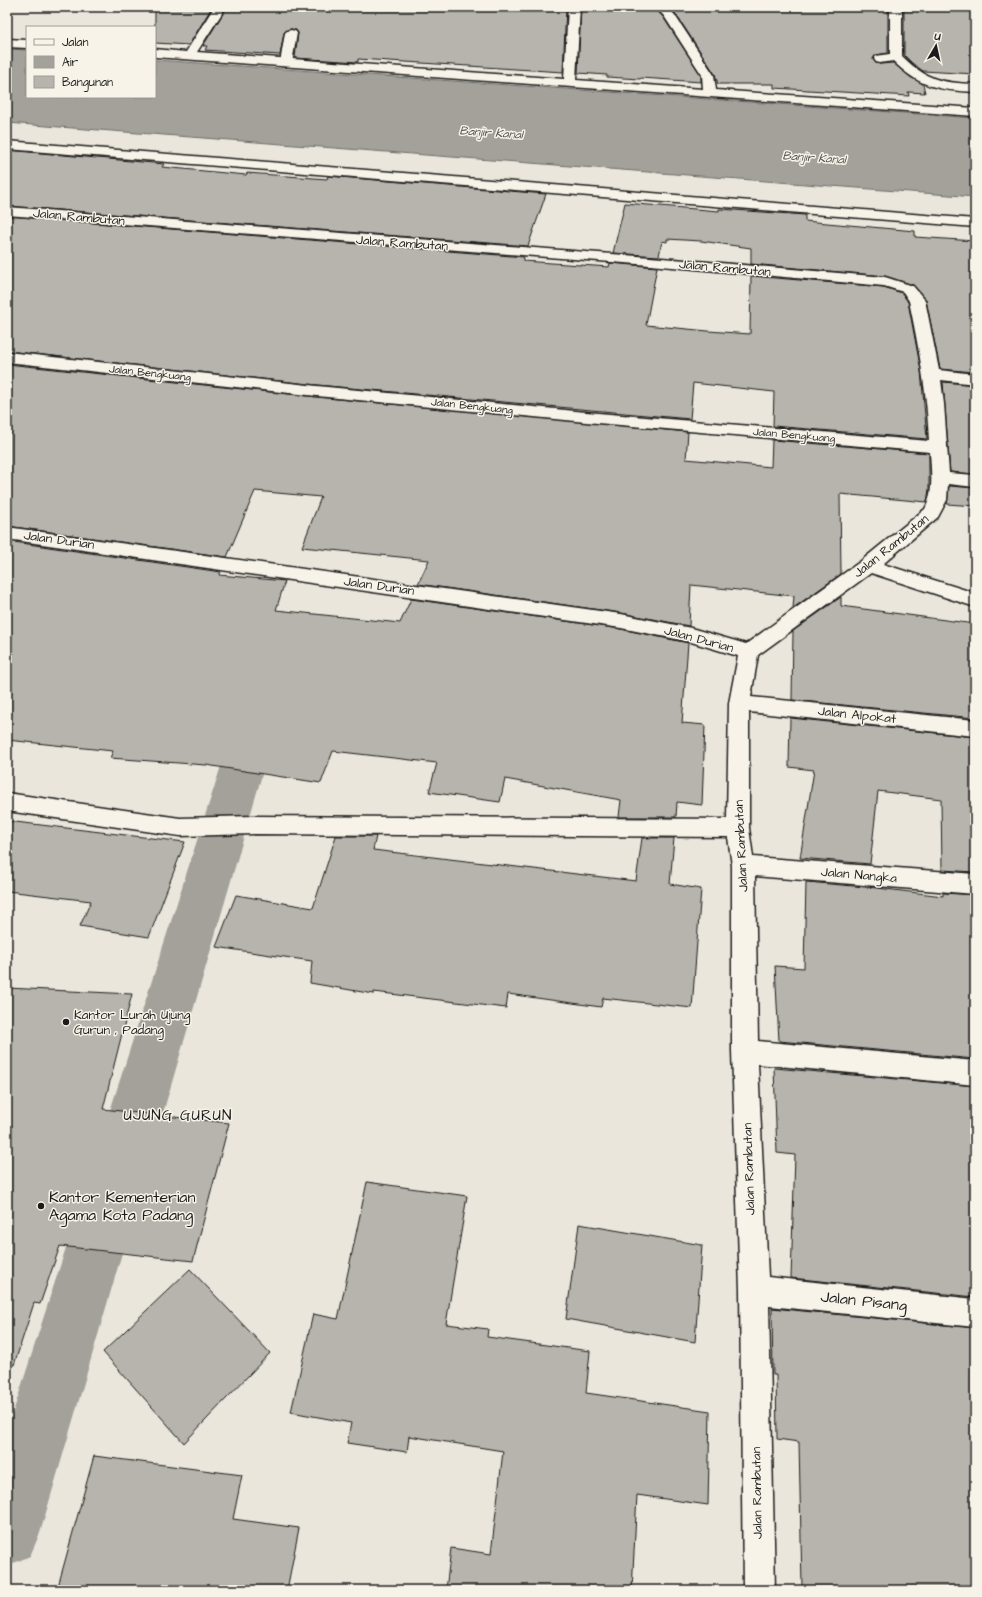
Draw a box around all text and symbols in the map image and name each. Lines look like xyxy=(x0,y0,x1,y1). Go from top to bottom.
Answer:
legend xyxy=(26,26,156,98)
north arrow xyxy=(916,26,956,66)
text: U xyxy=(932,29,942,45)
text: Jalan xyxy=(62,34,88,51)
text: Air xyxy=(62,54,79,71)
text: Bangunan xyxy=(62,74,113,92)
water label: Banjir Kanal xyxy=(459,122,525,144)
water label: Banjir Kanal xyxy=(782,147,848,169)
street label: Jalan Rambutan xyxy=(32,204,126,230)
street label: Jalan Rambutan xyxy=(355,231,449,255)
street label: Jalan Rambutan xyxy=(678,255,772,281)
street label: Jalan Bengkuang xyxy=(108,361,192,386)
street label: Jalan Bengkuang xyxy=(430,394,514,419)
street label: Jalan Bengkuang xyxy=(752,424,836,447)
street label: Jalan Rambutan xyxy=(850,510,933,582)
street label: Jalan Durian xyxy=(23,526,96,554)
street label: Jalan Durian xyxy=(343,572,416,600)
street label: Jalan Durian xyxy=(662,621,736,657)
street label: Jalan Alpokat xyxy=(817,702,898,728)
street label: Jalan Rambutan xyxy=(730,799,752,892)
street label: Jalan Nangka xyxy=(820,863,898,888)
place label: Kantor Lurah Ujung Gurun , Padang xyxy=(74,1006,191,1040)
marker: Kantor Lurah Ujung Gurun , Padang xyxy=(61,1017,71,1027)
district label: UJUNG GURUN xyxy=(124,1105,232,1126)
street label: Jalan Rambutan xyxy=(738,1122,760,1215)
place label: Kantor Kementerian Agama Kota Padang xyxy=(49,1186,196,1227)
marker: Kantor Kementerian Agama Kota Padang xyxy=(36,1201,46,1211)
street label: Jalan Pisang xyxy=(820,1286,908,1317)
street label: Jalan Rambutan xyxy=(747,1446,767,1539)

